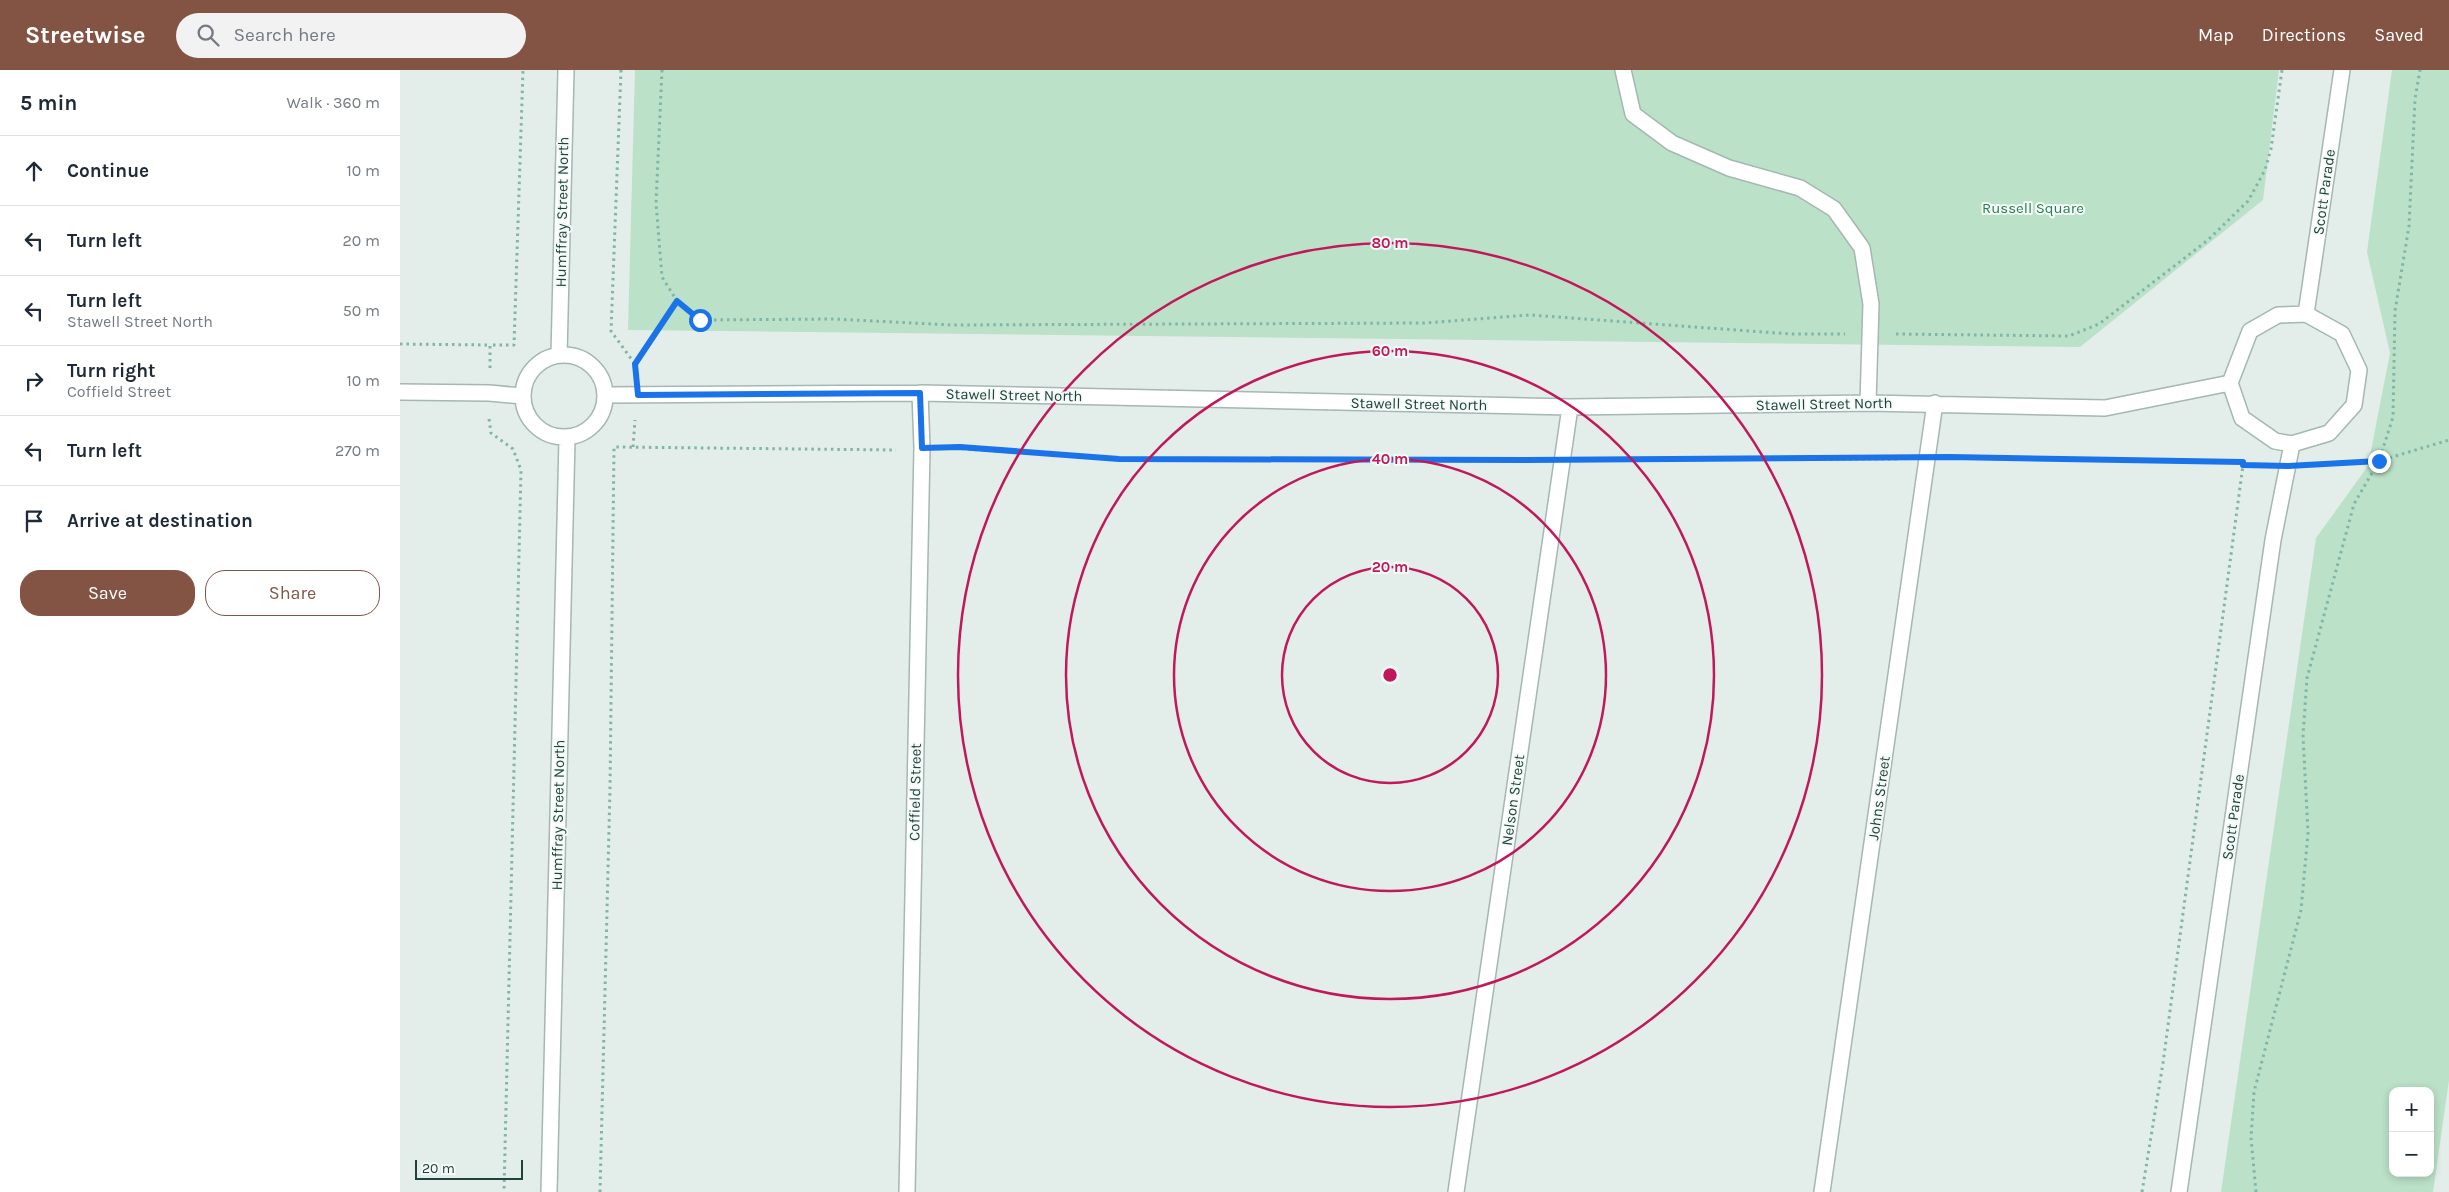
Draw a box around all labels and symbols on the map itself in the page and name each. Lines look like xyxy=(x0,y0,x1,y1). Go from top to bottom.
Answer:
street label: Humffray Street North xyxy=(552,136,572,288)
street label: Scott Parade xyxy=(2309,148,2339,236)
park label: Russell Square xyxy=(1982,199,2084,217)
text: 80 m xyxy=(1371,234,1409,252)
route start xyxy=(689,309,712,332)
text: 60 m xyxy=(1372,342,1408,360)
street label: Stawell Street North xyxy=(945,385,1083,405)
street label: Stawell Street North xyxy=(1350,394,1488,414)
street label: Stawell Street North xyxy=(1755,394,1893,414)
text: 40 m xyxy=(1372,450,1408,468)
route end xyxy=(2368,450,2391,473)
text: 20 m xyxy=(1372,558,1408,576)
centre of rings xyxy=(1381,666,1399,684)
street label: Humffray Street North xyxy=(548,739,568,891)
street label: Coffield Street xyxy=(905,743,925,841)
street label: Nelson Street xyxy=(1498,753,1528,847)
street label: Johns Street xyxy=(1864,754,1894,841)
street label: Scott Parade xyxy=(2218,773,2248,861)
scale bar xyxy=(415,1157,522,1180)

